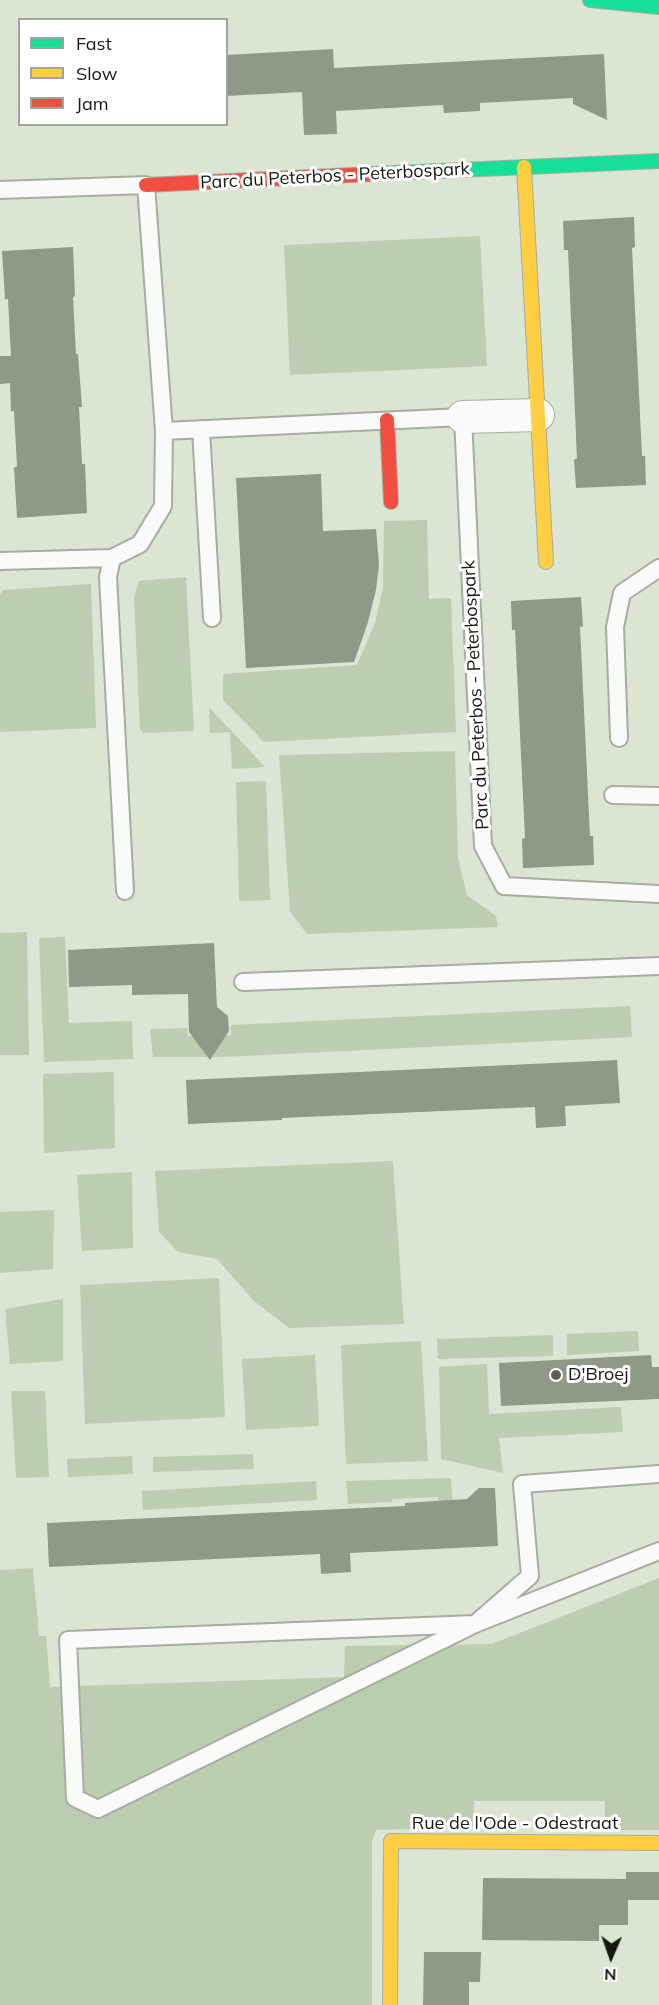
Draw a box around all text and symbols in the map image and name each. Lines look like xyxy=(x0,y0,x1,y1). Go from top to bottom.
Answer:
legend xyxy=(18,18,228,126)
text: Fast xyxy=(76,32,112,55)
text: Slow xyxy=(76,62,117,85)
text: Jam xyxy=(76,92,109,115)
street label: Parc du Peterbos - Peterbospark xyxy=(200,158,470,194)
street label: Parc du Peterbos - Peterbospark xyxy=(458,560,494,830)
place label: D'Broej xyxy=(568,1364,628,1386)
marker: D'Broej xyxy=(549,1368,563,1382)
street label: Rue de l'Ode - Odestraat xyxy=(412,1813,618,1835)
north arrow xyxy=(581,1927,641,1987)
text: N xyxy=(604,1965,617,1985)

